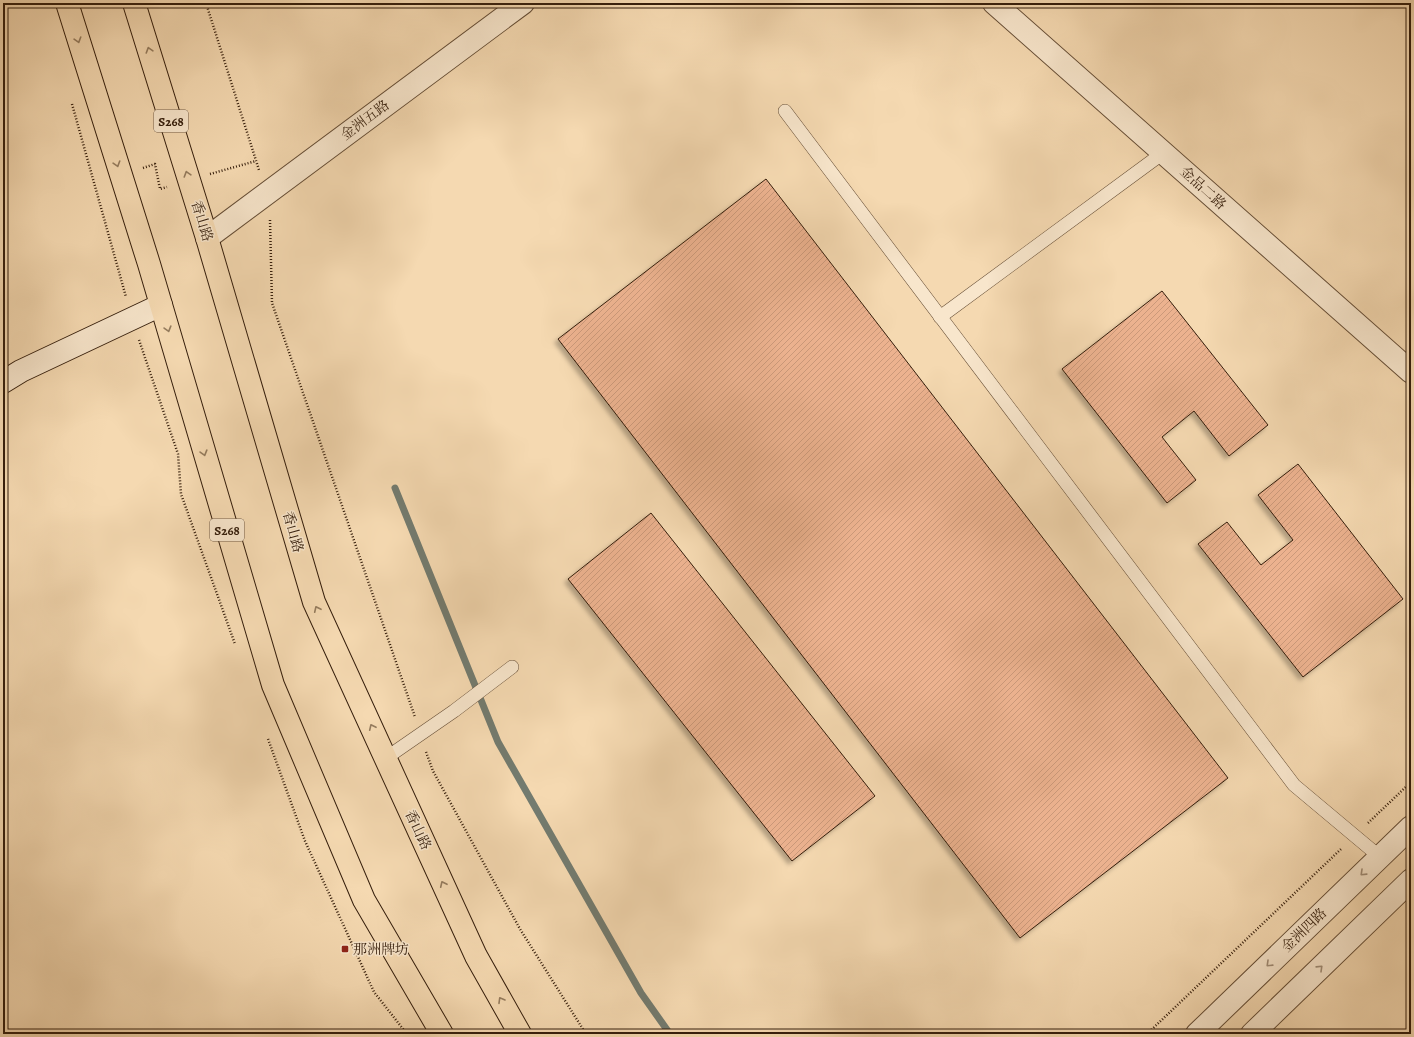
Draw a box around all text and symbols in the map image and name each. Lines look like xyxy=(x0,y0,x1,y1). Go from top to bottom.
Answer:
one-way arrow xyxy=(73,37,82,44)
one-way arrow xyxy=(145,47,153,54)
street label: 金洲五路 xyxy=(337,96,393,144)
road number: S268 xyxy=(154,110,188,132)
one-way arrow xyxy=(112,161,121,168)
street label: 金品二路 xyxy=(1176,162,1230,214)
one-way arrow xyxy=(183,171,192,178)
street label: 香山路 xyxy=(187,198,217,244)
one-way arrow xyxy=(163,325,172,332)
one-way arrow xyxy=(199,450,208,457)
street label: 香山路 xyxy=(278,509,308,555)
road number: S268 xyxy=(210,519,244,541)
one-way arrow xyxy=(314,606,322,614)
one-way arrow xyxy=(368,724,376,731)
street label: 香山路 xyxy=(401,807,435,853)
one-way arrow xyxy=(1360,869,1368,876)
one-way arrow xyxy=(440,881,448,888)
street label: 金洲四路 xyxy=(1277,904,1331,956)
place label: 那洲牌坊 xyxy=(353,940,409,959)
marker: 那洲牌坊 xyxy=(340,944,350,954)
one-way arrow xyxy=(1266,959,1274,967)
one-way arrow xyxy=(1316,966,1323,973)
one-way arrow xyxy=(498,997,506,1004)

